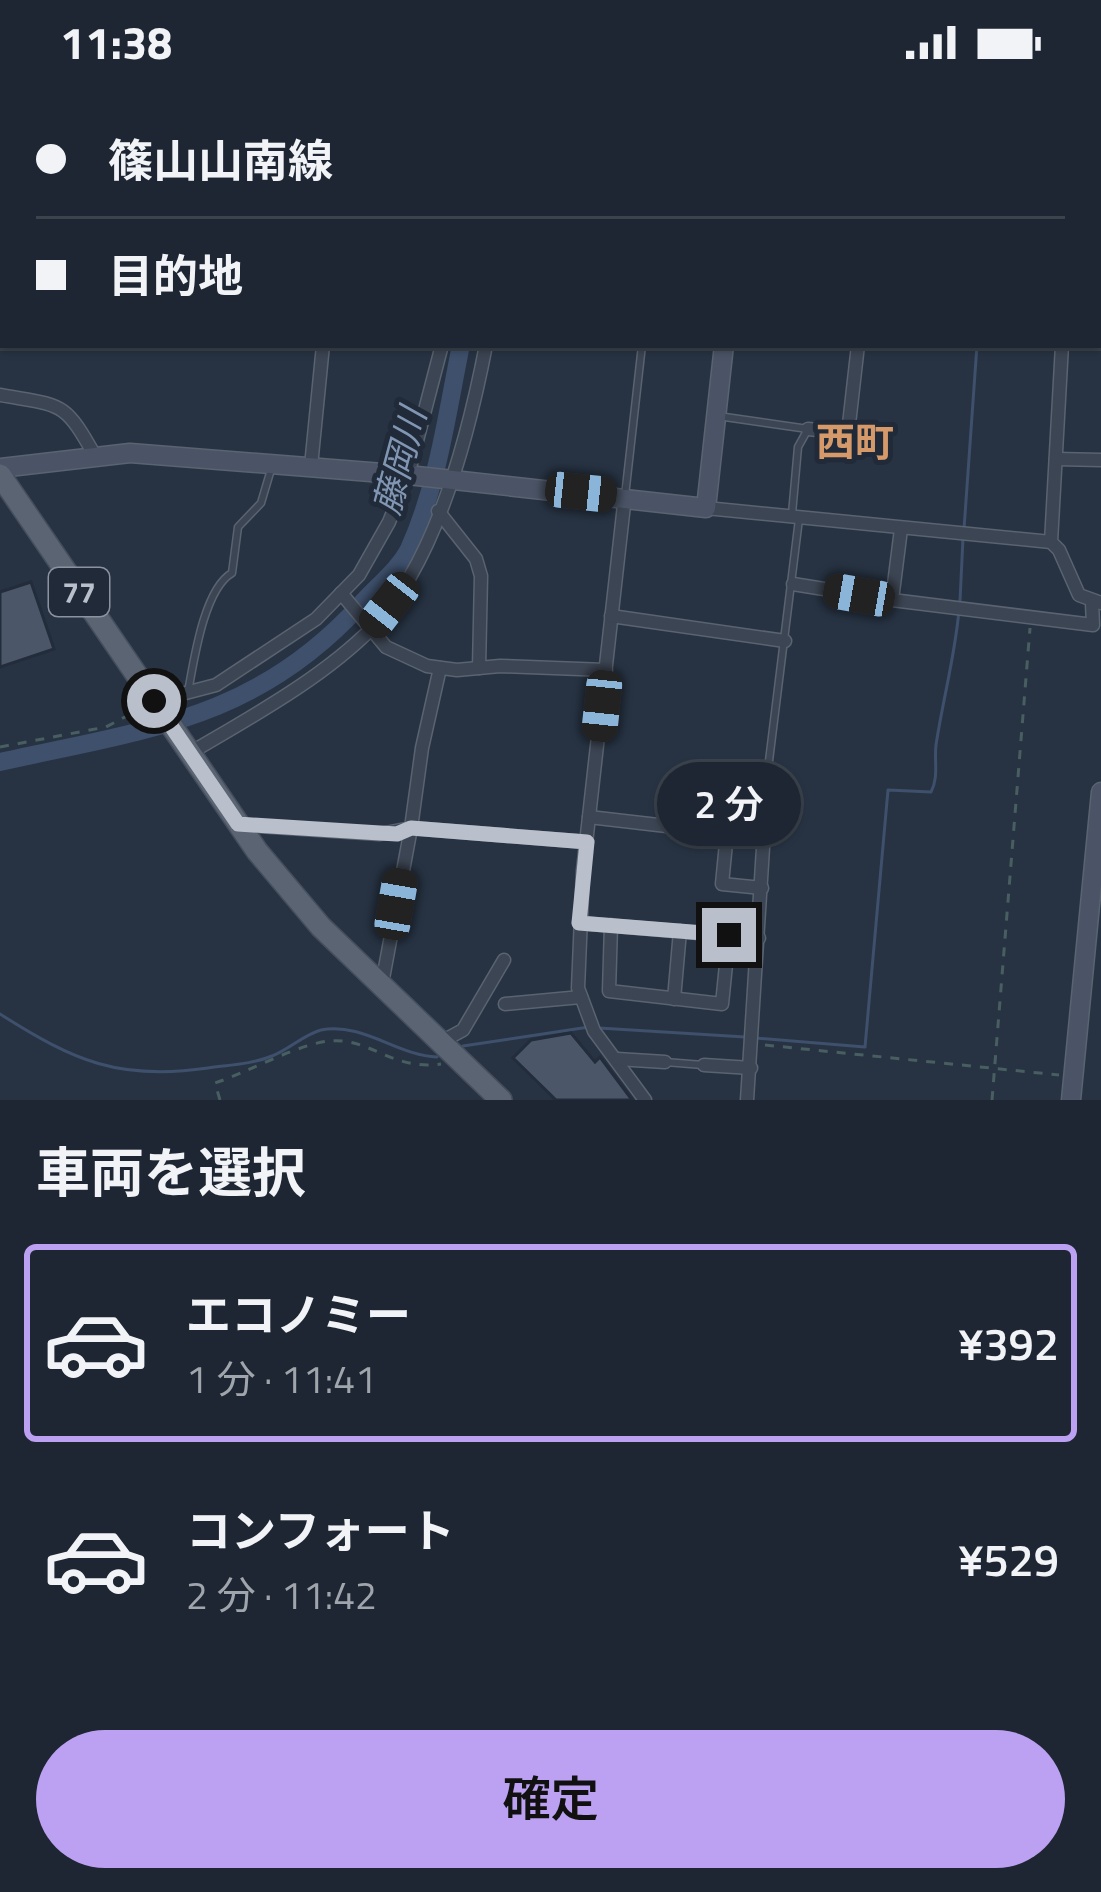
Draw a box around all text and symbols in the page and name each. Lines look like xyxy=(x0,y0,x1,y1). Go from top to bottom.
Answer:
text: 11:38 xyxy=(60,8,172,76)
text: 篠山山南線 xyxy=(108,126,333,194)
text: 目的地 xyxy=(108,241,243,309)
water label: 藤岡川 xyxy=(358,398,441,520)
district label: 西町 xyxy=(816,412,894,471)
car xyxy=(543,470,619,514)
car xyxy=(353,566,425,644)
road number: 77 xyxy=(49,568,109,616)
car xyxy=(820,571,898,619)
car xyxy=(580,668,624,744)
route start xyxy=(127,674,181,728)
callout: 2 分 xyxy=(657,761,801,845)
text: 2 分 xyxy=(694,774,764,833)
car xyxy=(372,865,420,943)
route end xyxy=(702,908,756,962)
text: 車両を選択 xyxy=(36,1131,306,1213)
text: エコノミー xyxy=(186,1280,411,1348)
icon: car xyxy=(42,1289,150,1397)
text: ¥392 xyxy=(958,1309,1059,1377)
text: 1 分 · 11:41 xyxy=(186,1349,377,1408)
text: コンフォート xyxy=(186,1496,455,1564)
icon: car xyxy=(42,1505,150,1613)
text: ¥529 xyxy=(958,1525,1059,1593)
text: 2 分 · 11:42 xyxy=(186,1565,377,1624)
button: 確定 xyxy=(36,1730,1065,1868)

